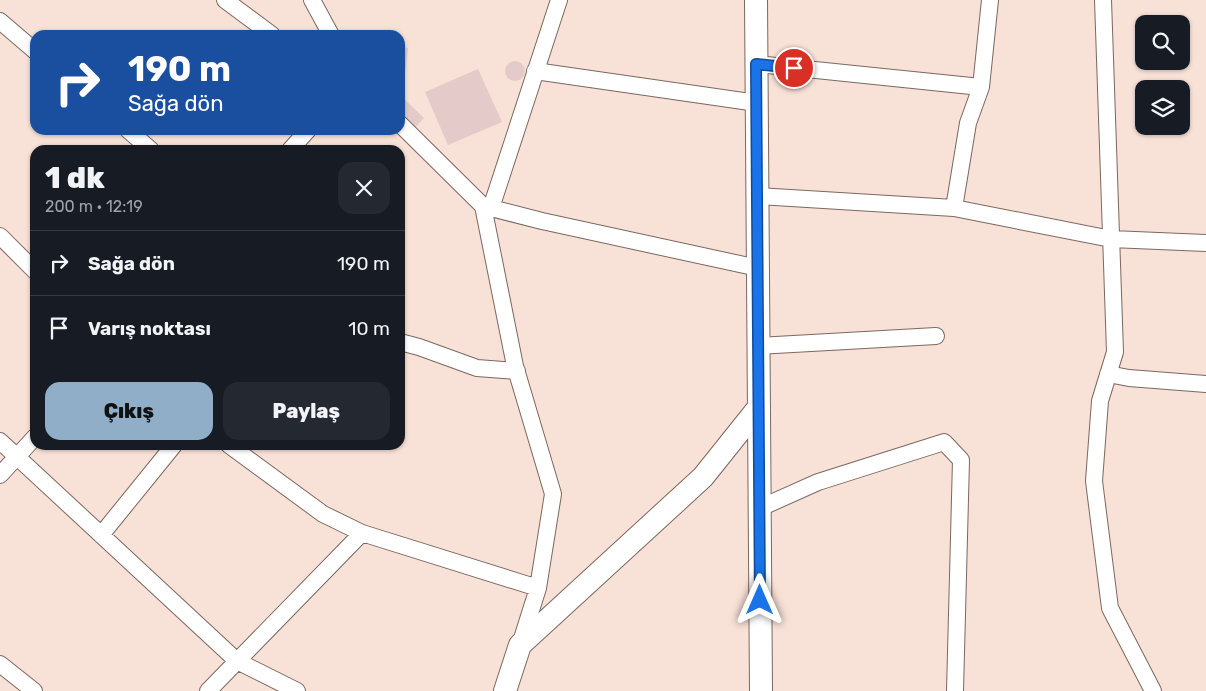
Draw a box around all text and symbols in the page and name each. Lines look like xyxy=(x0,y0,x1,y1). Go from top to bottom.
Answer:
map controls xyxy=(1135,15,1190,135)
button: search xyxy=(1135,15,1190,70)
pin xyxy=(773,47,815,89)
text: 190 m xyxy=(128,48,231,90)
icon: right xyxy=(45,50,110,115)
icon: arrive xyxy=(780,54,808,82)
button: layers xyxy=(1135,80,1190,135)
text: Sağa dön xyxy=(128,90,224,117)
text: 1 dk xyxy=(45,160,105,196)
button: close xyxy=(338,162,390,214)
text: 200 m · 12:19 xyxy=(45,197,143,216)
icon: right xyxy=(45,249,73,277)
text: Sağa dön xyxy=(88,252,175,275)
text: 190 m xyxy=(337,252,390,275)
icon: arrive xyxy=(45,314,73,342)
text: Varış noktası xyxy=(88,317,211,340)
text: 10 m xyxy=(348,317,390,340)
button: Çıkış xyxy=(45,382,213,440)
button: Paylaş xyxy=(223,382,390,440)
position arrow xyxy=(733,573,785,625)

